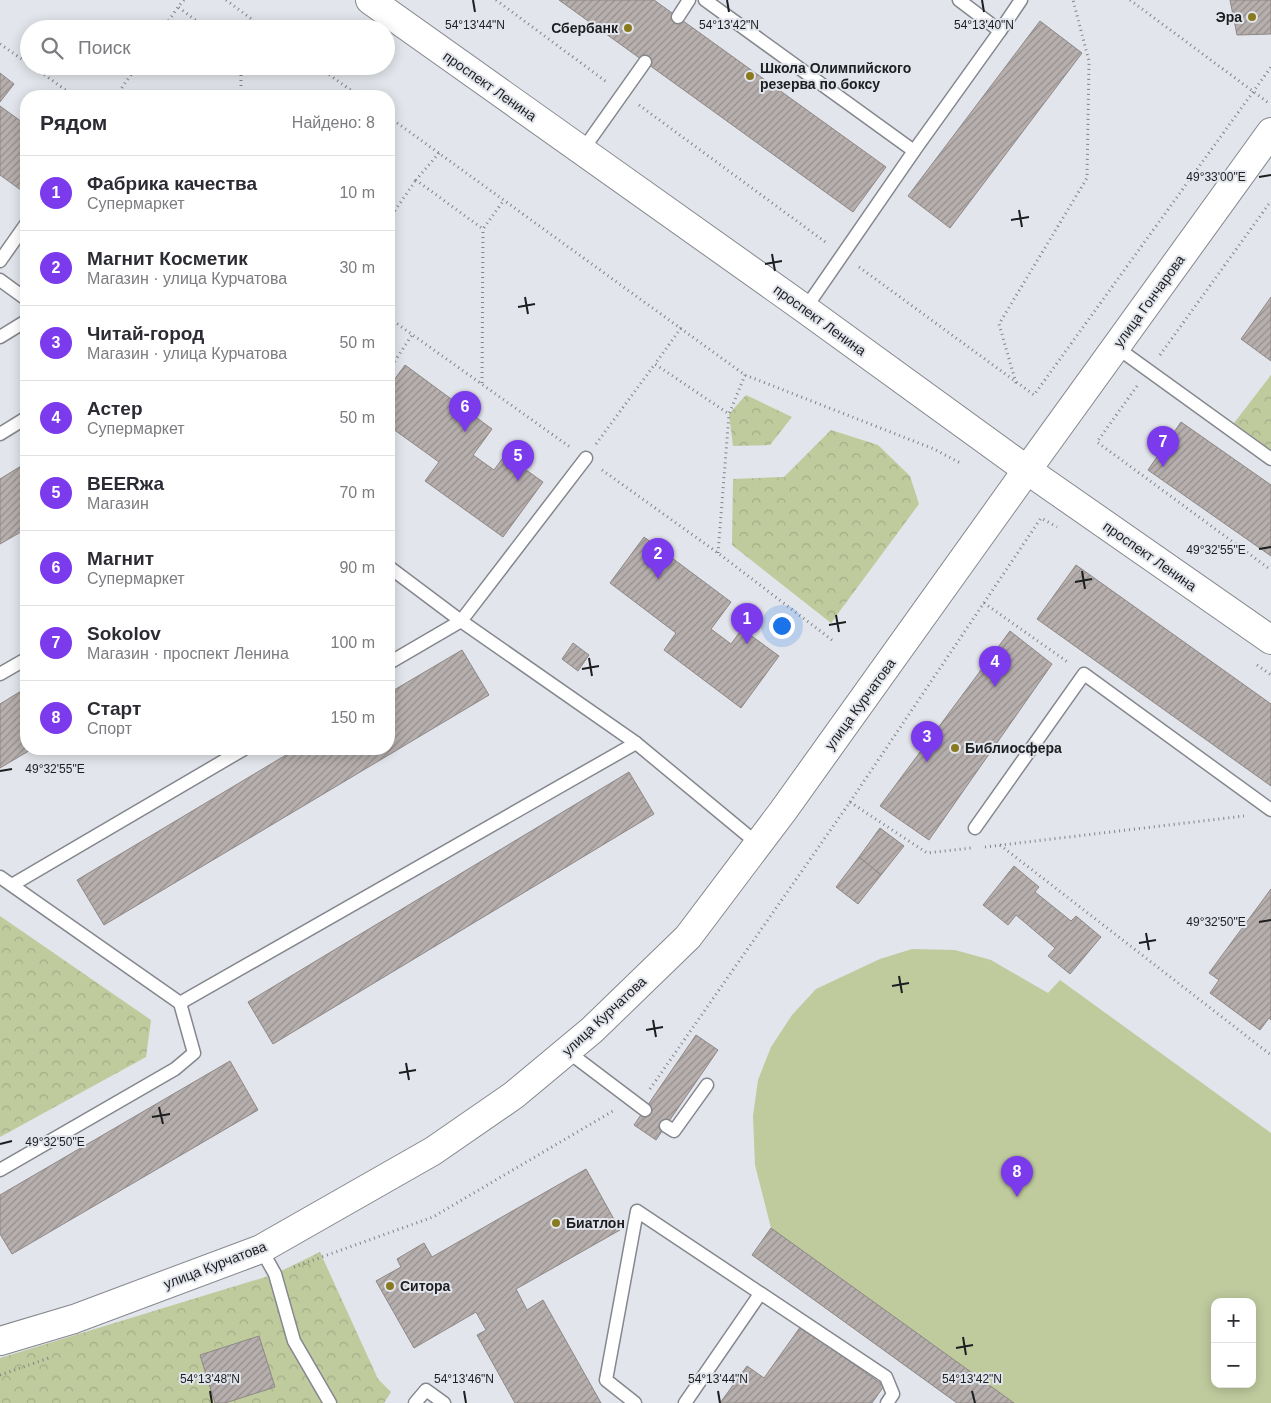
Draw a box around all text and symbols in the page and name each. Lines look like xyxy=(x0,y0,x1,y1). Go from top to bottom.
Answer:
place label: Эра xyxy=(1216,9,1242,25)
marker: Эра xyxy=(1246,11,1258,23)
text: 54°13'44"N xyxy=(445,18,505,32)
text: 54°13'42"N xyxy=(699,18,759,32)
text: 54°13'40"N xyxy=(954,18,1014,32)
search box xyxy=(20,20,395,75)
place label: Сбербанк xyxy=(551,20,619,36)
marker: Сбербанк xyxy=(622,22,634,34)
icon: search xyxy=(38,34,66,62)
text: Поиск xyxy=(78,37,131,58)
street label: проспект Ленина xyxy=(440,48,540,124)
place label: Школа Олимпийского резерва по боксу xyxy=(760,60,911,92)
marker: Школа Олимпийского резерва по боксу xyxy=(744,70,756,82)
text: Рядом xyxy=(40,111,107,134)
text: Найдено: 8 xyxy=(292,114,375,131)
text: 49°33'00"E xyxy=(1186,170,1246,184)
text: Фабрика качества xyxy=(87,173,257,194)
text: 1 xyxy=(52,184,60,201)
text: 10 m xyxy=(339,184,375,201)
text: Супермаркет xyxy=(87,195,185,212)
text: Магнит Косметик xyxy=(87,248,248,269)
street label: улица Гончарова xyxy=(1110,252,1188,350)
text: 2 xyxy=(52,259,60,276)
text: 30 m xyxy=(339,259,375,276)
text: Магазин · улица Курчатова xyxy=(87,270,287,287)
street label: проспект Ленина xyxy=(771,281,869,359)
text: Читай-город xyxy=(87,323,204,344)
text: 3 xyxy=(52,334,60,351)
text: 50 m xyxy=(339,334,375,351)
text: Магазин · улица Курчатова xyxy=(87,345,287,362)
pin: 6 xyxy=(449,391,481,432)
text: Астер xyxy=(87,398,143,419)
text: 4 xyxy=(52,409,60,426)
text: 50 m xyxy=(339,409,375,426)
text: Супермаркет xyxy=(87,420,185,437)
pin: 7 xyxy=(1147,426,1179,467)
pin: 5 xyxy=(502,440,534,481)
text: BEERжа xyxy=(87,473,164,494)
text: 5 xyxy=(52,484,60,501)
text: 70 m xyxy=(339,484,375,501)
text: Магазин xyxy=(87,495,149,512)
street label: проспект Ленина xyxy=(1100,518,1200,594)
pin: 2 xyxy=(642,538,674,579)
text: 49°32'55"E xyxy=(1186,543,1246,557)
text: Магнит xyxy=(87,548,154,569)
text: 6 xyxy=(52,559,60,576)
text: 90 m xyxy=(339,559,375,576)
text: Супермаркет xyxy=(87,570,185,587)
pin: 1 xyxy=(731,603,763,644)
your location xyxy=(769,613,795,639)
text: Sokolov xyxy=(87,623,161,644)
text: 7 xyxy=(52,634,60,651)
text: 100 m xyxy=(331,634,375,651)
text: Магазин · проспект Ленина xyxy=(87,645,289,662)
pin: 4 xyxy=(979,646,1011,687)
street label: улица Курчатова xyxy=(822,655,899,753)
text: Старт xyxy=(87,698,141,719)
text: 8 xyxy=(52,709,60,726)
text: 150 m xyxy=(331,709,375,726)
text: Спорт xyxy=(87,720,132,737)
pin: 3 xyxy=(911,721,943,762)
place label: Библиосфера xyxy=(965,740,1062,756)
marker: Библиосфера xyxy=(949,742,961,754)
text: 49°32'55"E xyxy=(25,762,85,776)
text: 49°32'50"E xyxy=(1186,915,1246,929)
street label: улица Курчатова xyxy=(559,973,649,1059)
text: 49°32'50"E xyxy=(25,1135,85,1149)
pin: 8 xyxy=(1001,1156,1033,1197)
place label: Биатлон xyxy=(566,1215,625,1231)
marker: Биатлон xyxy=(550,1217,562,1229)
street label: улица Курчатова xyxy=(161,1238,269,1292)
place label: Ситора xyxy=(400,1278,450,1294)
marker: Ситора xyxy=(384,1280,396,1292)
map controls xyxy=(1211,1298,1256,1388)
button: + xyxy=(1211,1298,1256,1343)
button: − xyxy=(1211,1343,1256,1388)
text: 54°13'48"N xyxy=(180,1372,240,1386)
text: 54°13'46"N xyxy=(434,1372,494,1386)
text: 54°13'44"N xyxy=(688,1372,748,1386)
text: 54°13'42"N xyxy=(942,1372,1002,1386)

